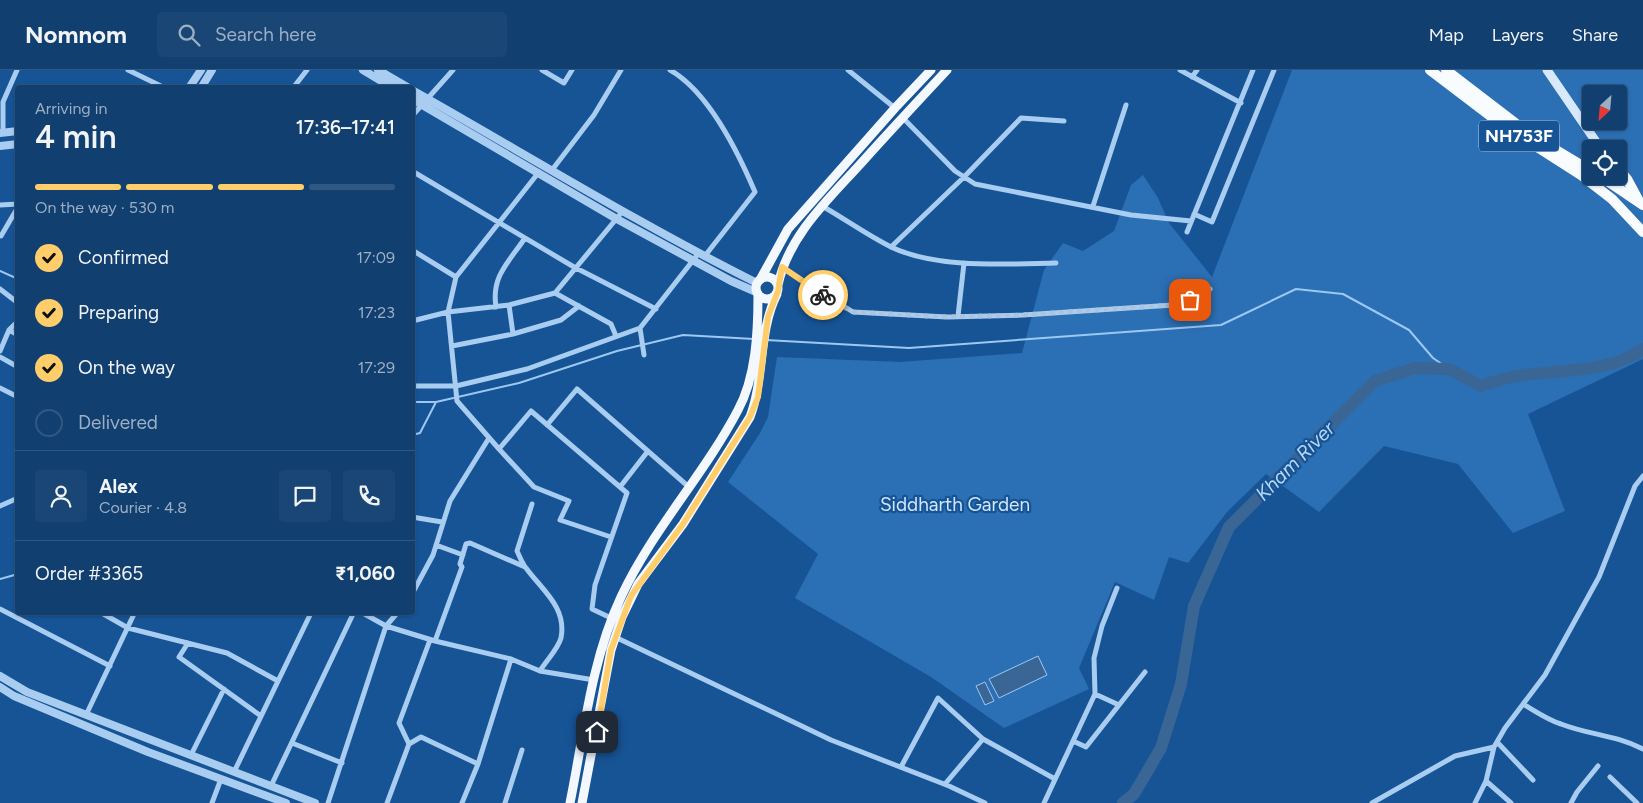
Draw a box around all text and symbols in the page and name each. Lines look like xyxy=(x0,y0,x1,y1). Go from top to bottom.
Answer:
search box xyxy=(157,12,507,57)
text: Nomnom xyxy=(25,20,127,49)
icon: search xyxy=(175,21,203,49)
text: Search here xyxy=(215,23,316,46)
text: Map xyxy=(1429,24,1464,46)
text: Layers xyxy=(1492,24,1544,46)
text: Share xyxy=(1572,24,1618,46)
north arrow xyxy=(1582,85,1628,130)
map controls xyxy=(1582,85,1627,185)
text: Arriving in xyxy=(35,99,107,118)
text: 17:36–17:41 xyxy=(296,116,395,139)
text: 4 min xyxy=(35,118,117,156)
road number: NH753F xyxy=(1479,120,1559,152)
button: locate xyxy=(1582,140,1627,185)
text: On the way · 530 m xyxy=(35,198,174,217)
icon: check xyxy=(35,244,63,272)
text: Confirmed xyxy=(78,246,169,269)
text: 17:09 xyxy=(356,248,395,267)
courier xyxy=(798,270,848,320)
pin xyxy=(1169,279,1211,321)
icon: bike xyxy=(809,281,837,309)
icon: bag xyxy=(1176,286,1204,314)
icon: check xyxy=(35,299,63,327)
text: Preparing xyxy=(78,301,159,324)
text: 17:23 xyxy=(358,303,395,322)
icon: check xyxy=(35,354,63,382)
text: On the way xyxy=(78,356,175,379)
text: 17:29 xyxy=(358,358,395,377)
text: Delivered xyxy=(78,411,158,434)
water label: Kham River xyxy=(1250,416,1340,506)
button: person xyxy=(35,470,87,522)
button: chat xyxy=(279,470,331,522)
button: phone xyxy=(343,470,395,522)
text: Alex xyxy=(99,475,138,498)
park label: Siddharth Garden xyxy=(880,493,1030,516)
text: Courier · 4.8 xyxy=(99,498,187,517)
text: Order #3365 xyxy=(35,562,143,585)
text: ₹1,060 xyxy=(335,562,395,585)
pin xyxy=(576,711,618,753)
icon: home xyxy=(583,718,611,746)

